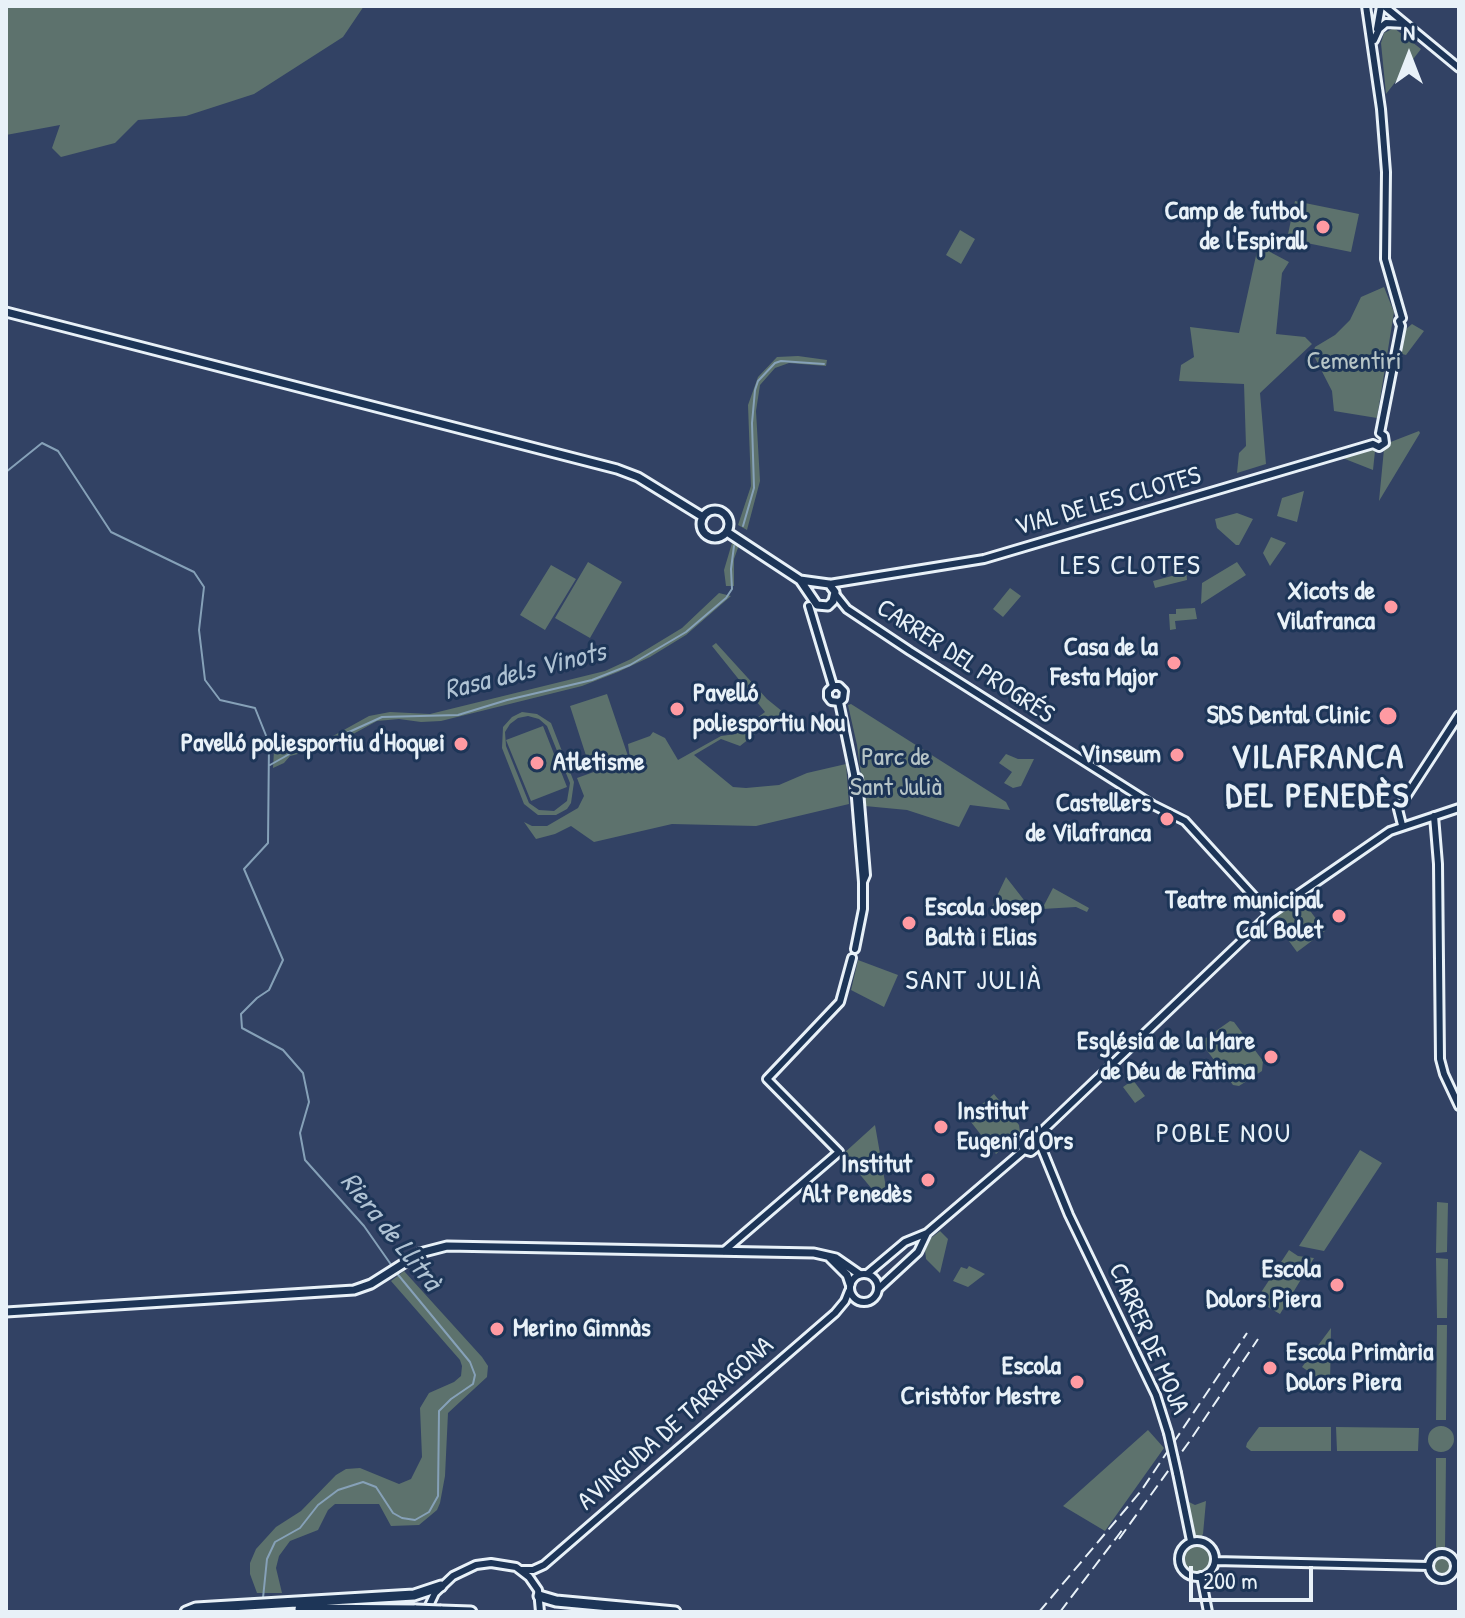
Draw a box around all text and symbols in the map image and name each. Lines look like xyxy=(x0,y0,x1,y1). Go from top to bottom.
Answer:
north arrow xyxy=(1369,16,1449,96)
text: N xyxy=(1403,17,1415,47)
place label: Camp de futbol de l'Espirall xyxy=(1165,196,1307,258)
marker: Camp de futbol de l'Espirall xyxy=(1314,218,1332,236)
park label: Cementiri xyxy=(1307,346,1401,378)
street label: VIAL DE LES CLOTES xyxy=(1011,461,1205,543)
district label: LES CLOTES xyxy=(1060,550,1202,584)
place label: Xicots de Vilafranca xyxy=(1276,576,1375,638)
street label: CARRER DEL PROGRÉS xyxy=(870,593,1060,731)
marker: Xicots de Vilafranca xyxy=(1382,598,1400,616)
place label: Casa de la Festa Major xyxy=(1051,632,1158,694)
water label: Rasa dels Vinots xyxy=(441,636,609,708)
marker: Casa de la Festa Major xyxy=(1165,654,1183,672)
place label: Pavelló poliesportiu Nou xyxy=(693,678,845,740)
marker: Pavelló poliesportiu Nou xyxy=(668,700,686,718)
place label: SDS Dental Clinic xyxy=(1207,700,1370,732)
marker: SDS Dental Clinic xyxy=(1377,705,1399,727)
place label: Pavelló poliesportiu d'Hoquei xyxy=(181,728,445,760)
marker: Pavelló poliesportiu d'Hoquei xyxy=(452,735,470,753)
place label: Vinseum xyxy=(1080,739,1161,771)
district label: VILAFRANCA DEL PENEDÈS xyxy=(1226,739,1410,818)
park label: Parc de Sant Julià xyxy=(850,742,942,804)
marker: Vinseum xyxy=(1168,746,1186,764)
place label: Atletisme xyxy=(553,747,645,779)
marker: Atletisme xyxy=(528,754,546,772)
place label: Castellers de Vilafranca xyxy=(1025,788,1151,850)
marker: Castellers de Vilafranca xyxy=(1158,810,1176,828)
place label: Teatre municipal Cal Bolet xyxy=(1165,885,1323,946)
place label: Escola Josep Baltà i Elias xyxy=(925,892,1042,954)
marker: Teatre municipal Cal Bolet xyxy=(1330,907,1348,925)
marker: Escola Josep Baltà i Elias xyxy=(900,914,918,932)
district label: SANT JULIÀ xyxy=(905,965,1043,999)
place label: Església de la Mare de Déu de Fàtima xyxy=(1077,1026,1255,1088)
marker: Església de la Mare de Déu de Fàtima xyxy=(1262,1048,1280,1066)
place label: Institut Eugeni d'Ors xyxy=(957,1096,1073,1158)
marker: Institut Eugeni d'Ors xyxy=(932,1118,950,1136)
district label: POBLE NOU xyxy=(1156,1118,1292,1152)
place label: Institut Alt Penedès xyxy=(802,1149,912,1210)
water label: Riera de Llitrà xyxy=(332,1166,448,1298)
marker: Institut Alt Penedès xyxy=(919,1171,937,1189)
place label: Escola Dolors Piera xyxy=(1206,1254,1321,1316)
street label: CARRER DE MOJA xyxy=(1101,1259,1195,1419)
marker: Escola Dolors Piera xyxy=(1328,1276,1346,1294)
place label: Merino Gimnàs xyxy=(513,1313,651,1345)
marker: Merino Gimnàs xyxy=(488,1320,506,1338)
street label: AVINGUDA DE TARRAGONA xyxy=(572,1330,780,1518)
place label: Escola Primària Dolors Piera xyxy=(1286,1337,1433,1398)
place label: Escola Cristòfor Mestre xyxy=(901,1351,1061,1412)
marker: Escola Primària Dolors Piera xyxy=(1261,1359,1279,1377)
marker: Escola Cristòfor Mestre xyxy=(1068,1373,1086,1391)
scale bar xyxy=(1193,1550,1317,1600)
text: 200 m xyxy=(1203,1564,1258,1596)

